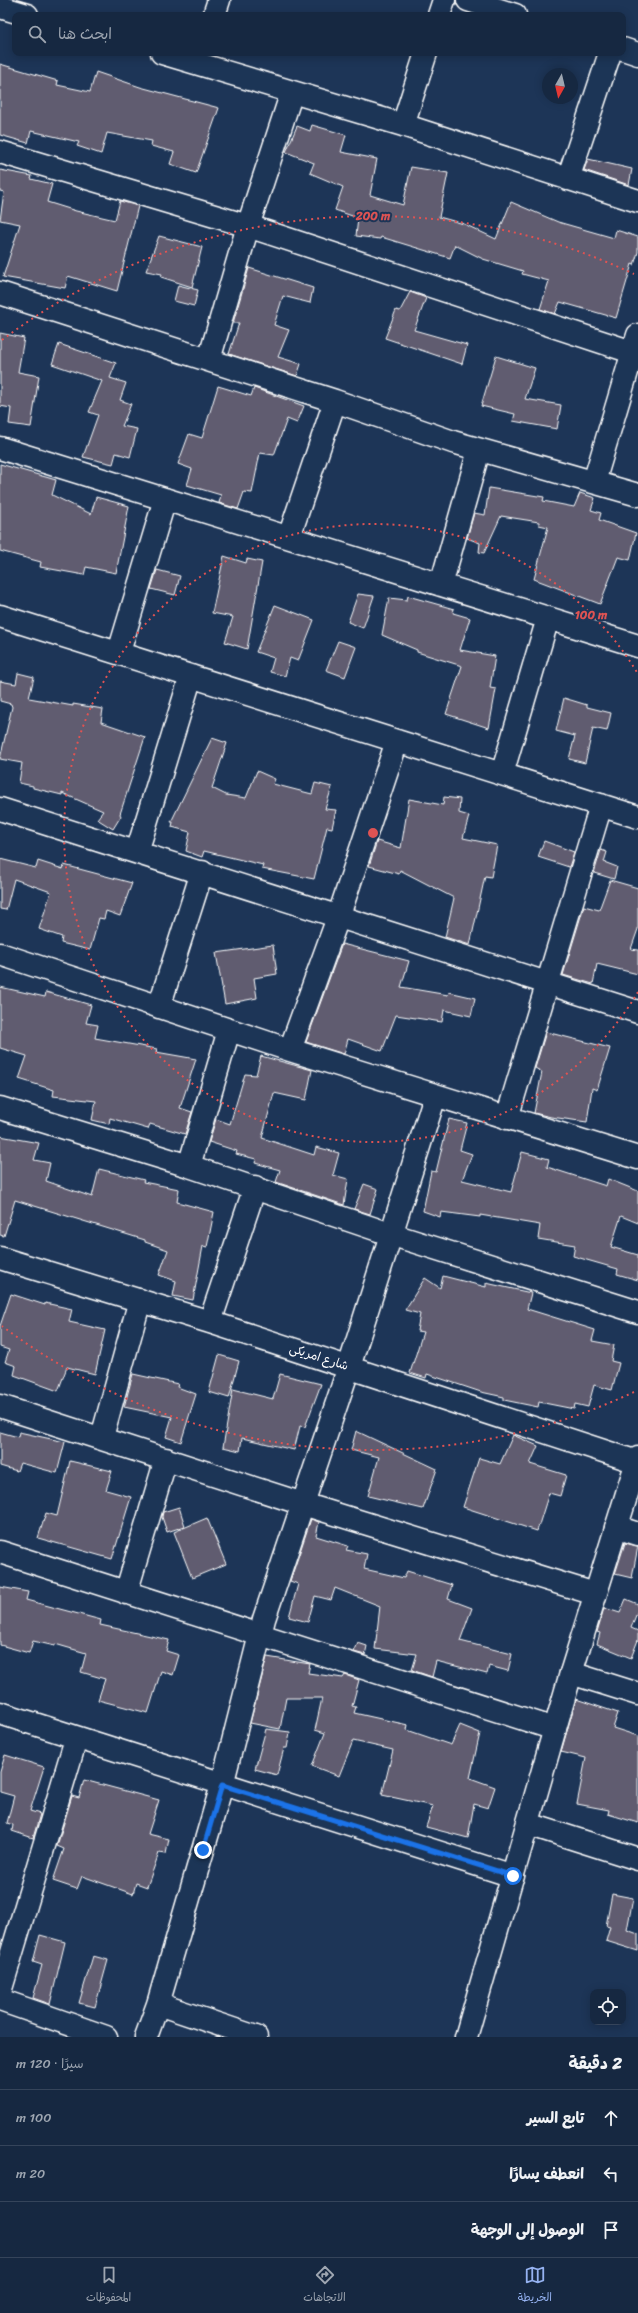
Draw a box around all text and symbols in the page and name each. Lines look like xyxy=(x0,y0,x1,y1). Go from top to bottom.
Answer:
search box xyxy=(12,12,626,56)
text: ابحث هنا xyxy=(58,21,112,47)
icon: search xyxy=(26,23,48,45)
north arrow xyxy=(542,68,578,104)
text: 200 m xyxy=(355,205,391,227)
text: 100 m xyxy=(575,604,608,626)
centre of rings xyxy=(366,826,380,840)
street label: شارع امريكى xyxy=(287,1337,351,1377)
route end xyxy=(194,1841,212,1859)
route start xyxy=(504,1867,522,1885)
map controls xyxy=(590,1989,626,2025)
button: locate xyxy=(590,1989,626,2025)
text: 2 دقيقة xyxy=(569,2048,622,2078)
text: سيرًا · 120 m xyxy=(16,2052,84,2075)
text: تابع السير xyxy=(527,2105,584,2131)
text: 100 m xyxy=(16,2106,51,2129)
icon: ahead xyxy=(600,2107,622,2129)
text: انعطف يسارًا xyxy=(509,2161,584,2187)
text: 20 m xyxy=(16,2162,45,2185)
icon: left xyxy=(600,2163,622,2185)
text: الوصول إلى الوجهة xyxy=(471,2217,584,2243)
icon: arrive xyxy=(600,2219,622,2241)
tab: المحفوظات xyxy=(86,2264,131,2307)
tab: الاتجاهات xyxy=(303,2264,346,2307)
tab: الخريطة xyxy=(518,2264,552,2307)

